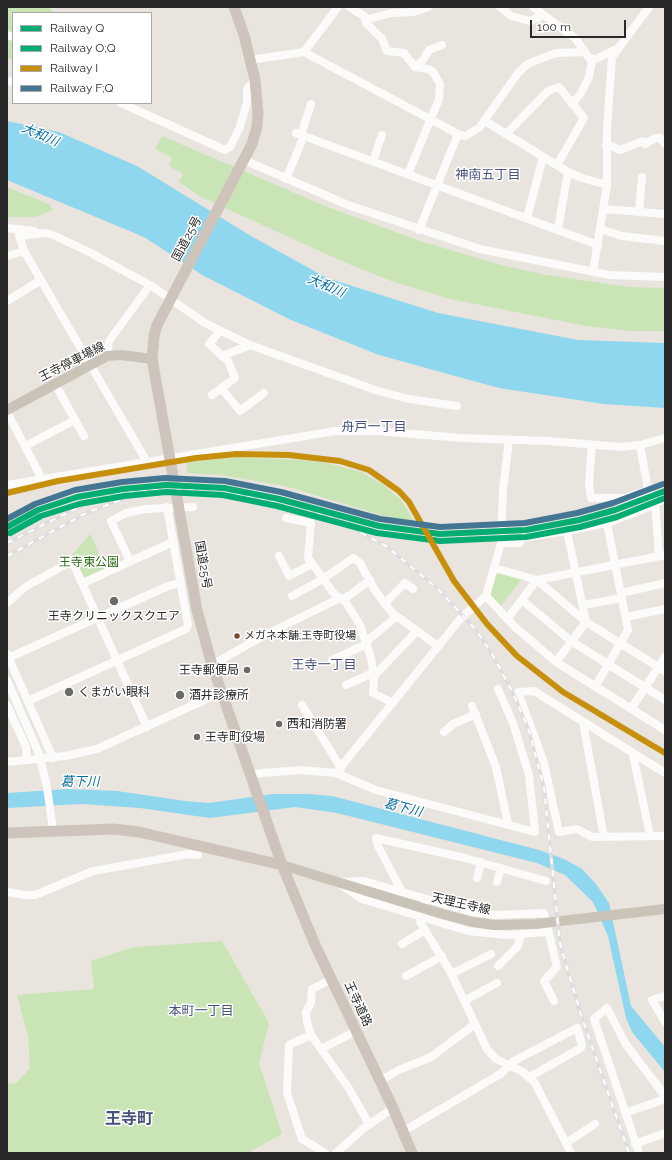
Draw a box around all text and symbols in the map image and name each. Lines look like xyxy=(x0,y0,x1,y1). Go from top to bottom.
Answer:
legend xyxy=(12,12,152,104)
scale bar xyxy=(532,12,628,38)
text: 100 m xyxy=(537,20,571,34)
text: Railway Q xyxy=(50,21,104,35)
text: Railway O;Q xyxy=(50,41,116,55)
text: Railway I xyxy=(50,61,98,75)
text: Railway F;Q xyxy=(50,81,114,95)
water label: 大和川 xyxy=(19,120,61,150)
district label: 神南五丁目 xyxy=(456,167,520,183)
street label: 国道25号 xyxy=(169,214,205,264)
water label: 大和川 xyxy=(305,271,347,301)
street label: 王寺停車場線 xyxy=(37,339,107,385)
district label: 舟戸一丁目 xyxy=(342,419,406,435)
street label: 国道25号 xyxy=(192,540,214,590)
park label: 王寺東公園 xyxy=(59,555,119,569)
marker: 王寺クリニックスクエア xyxy=(108,595,120,607)
place label: 王寺クリニックスクエア xyxy=(48,609,180,623)
place label: メガネ本舗;王寺町役場 xyxy=(244,629,356,643)
marker: メガネ本舗;王寺町役場 xyxy=(232,631,242,641)
district label: 王寺一丁目 xyxy=(292,657,356,673)
place label: 王寺郵便局 xyxy=(179,663,239,677)
marker: 王寺郵便局 xyxy=(242,665,252,675)
place label: くまがい眼科 xyxy=(78,685,150,699)
marker: くまがい眼科 xyxy=(63,686,75,698)
place label: 酒井診療所 xyxy=(189,688,249,702)
marker: 酒井診療所 xyxy=(174,689,186,701)
place label: 西和消防署 xyxy=(287,717,347,731)
marker: 西和消防署 xyxy=(274,719,284,729)
place label: 王寺町役場 xyxy=(205,730,265,744)
marker: 王寺町役場 xyxy=(192,732,202,742)
water label: 葛下川 xyxy=(61,774,99,790)
water label: 葛下川 xyxy=(382,796,424,820)
street label: 天理王寺線 xyxy=(430,890,492,918)
street label: 王寺道路 xyxy=(341,979,375,1029)
district label: 本町一丁目 xyxy=(169,1003,233,1019)
district label: 王寺町 xyxy=(105,1109,153,1129)

